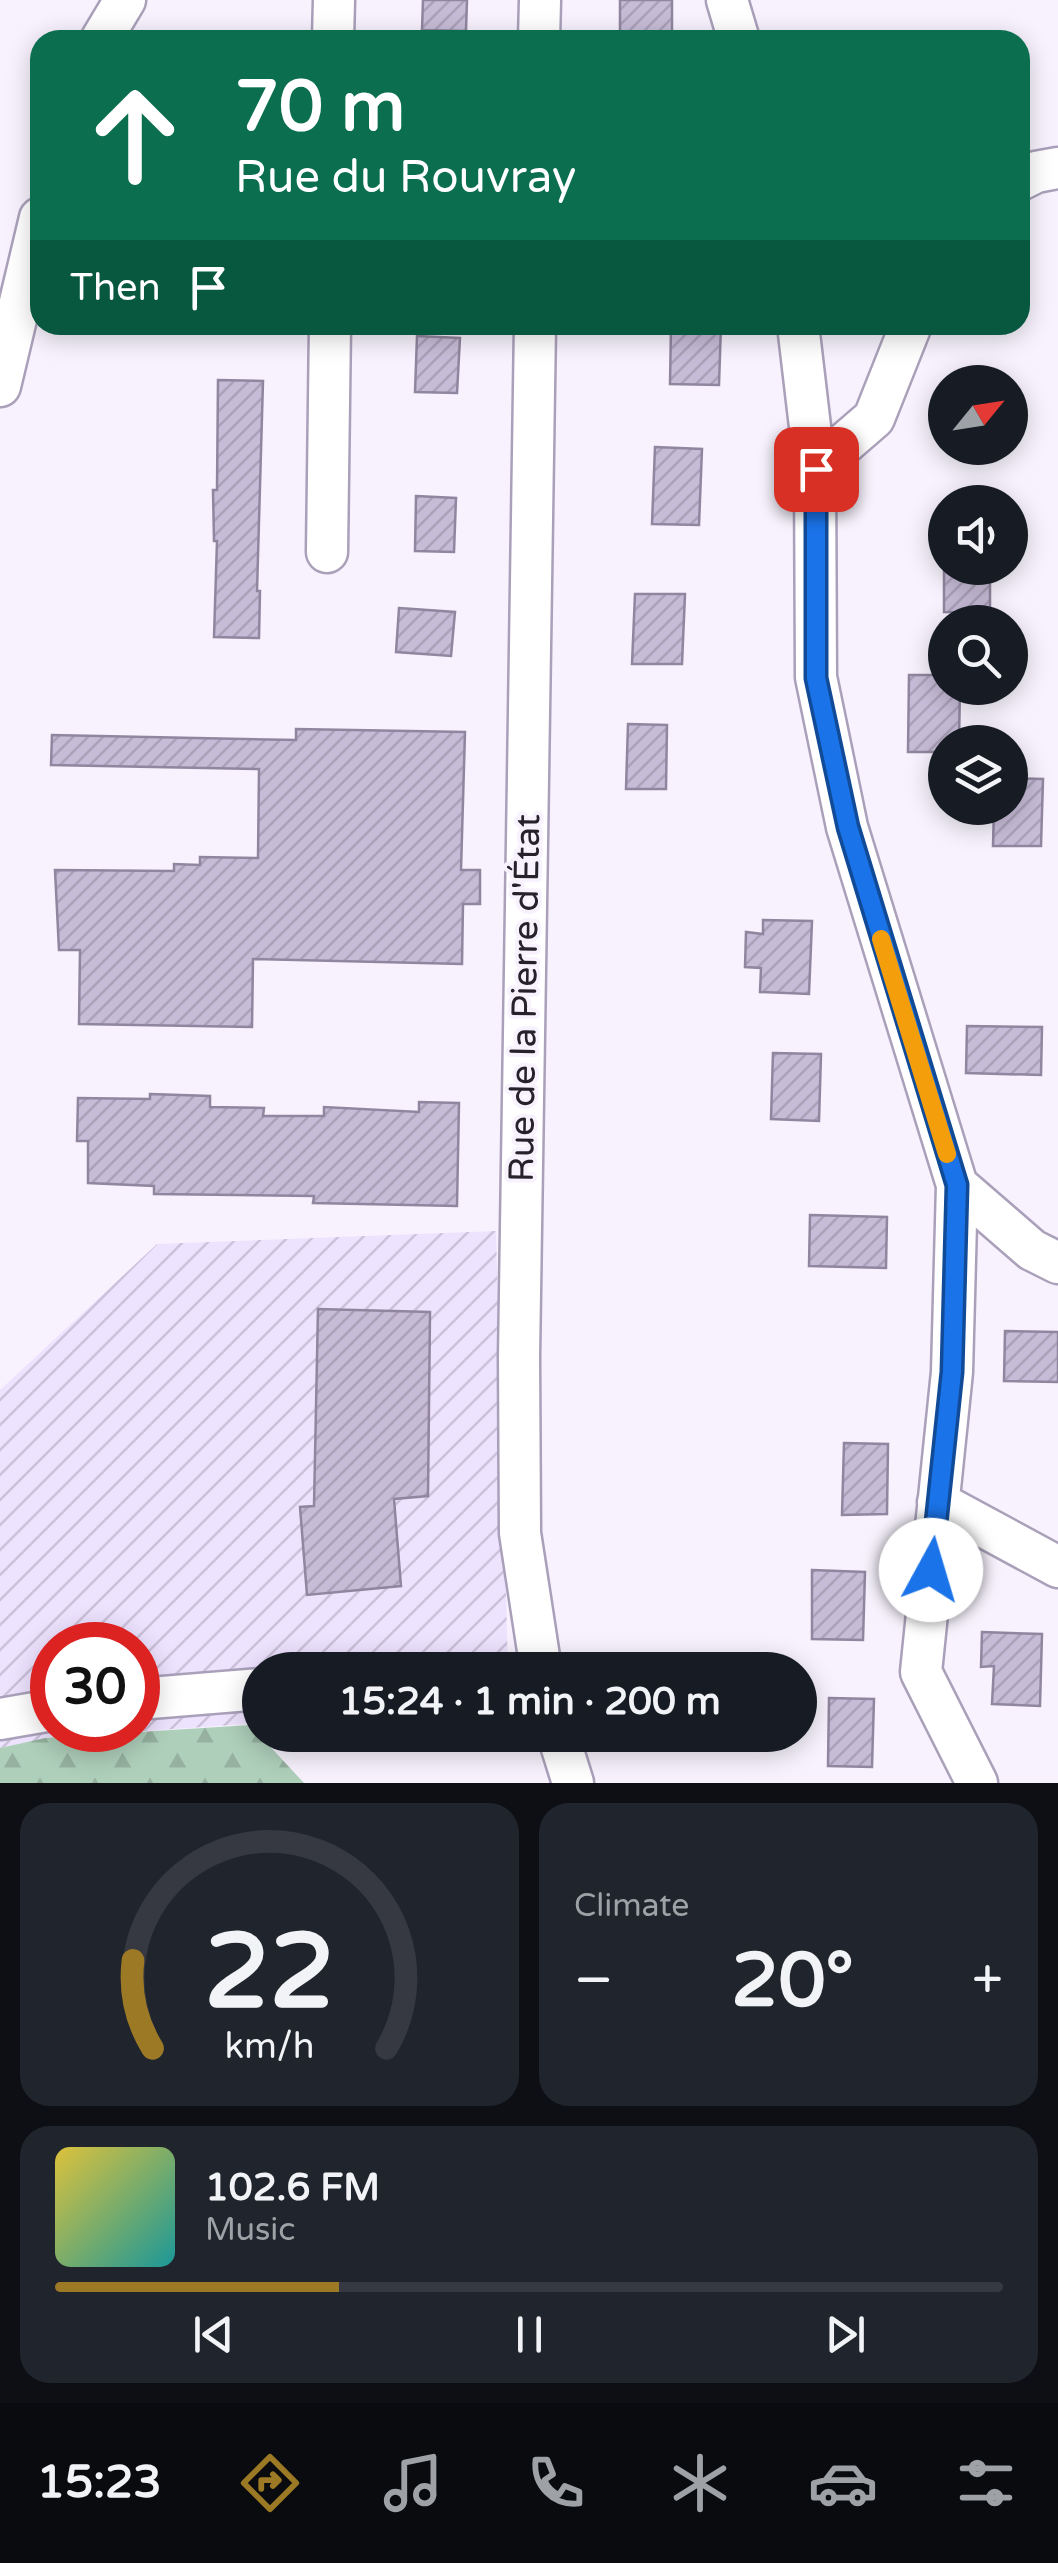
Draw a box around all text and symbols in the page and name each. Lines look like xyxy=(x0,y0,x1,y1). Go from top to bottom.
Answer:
text: 70 m xyxy=(235,66,405,150)
icon: ahead xyxy=(70,70,200,200)
text: Rue du Rouvray xyxy=(235,151,576,205)
icon: arrive xyxy=(181,260,236,315)
text: Then xyxy=(70,265,161,311)
north arrow xyxy=(928,365,1028,465)
map controls xyxy=(928,365,1028,825)
pin xyxy=(774,427,859,512)
icon: arrive xyxy=(789,442,844,497)
button: sound xyxy=(928,485,1028,585)
button: search xyxy=(928,605,1028,705)
button: layers xyxy=(928,725,1028,825)
street label: Rue de la Pierre d'État xyxy=(501,814,549,1182)
position arrow xyxy=(879,1518,983,1622)
speed limit sign: 30 xyxy=(30,1622,160,1752)
text: 15:24 · 1 min · 200 m xyxy=(338,1679,721,1725)
text: Climate xyxy=(574,1887,689,1925)
text: 22 xyxy=(204,1911,335,2036)
text: 20° xyxy=(731,1936,854,2026)
text: − xyxy=(574,1948,613,2014)
text: + xyxy=(972,1948,1003,2014)
text: km/h xyxy=(225,2025,314,2068)
text: 102.6 FM xyxy=(205,2165,380,2211)
text: Music xyxy=(205,2211,295,2249)
icon: previous xyxy=(186,2307,241,2362)
icon: pause xyxy=(502,2307,557,2362)
icon: next xyxy=(818,2307,873,2362)
icon: directions xyxy=(235,2448,305,2518)
icon: music xyxy=(378,2448,448,2518)
icon: phone xyxy=(521,2448,591,2518)
icon: climate xyxy=(665,2448,735,2518)
icon: car xyxy=(808,2448,878,2518)
icon: filters xyxy=(951,2448,1021,2518)
text: 15:23 xyxy=(37,2456,161,2510)

